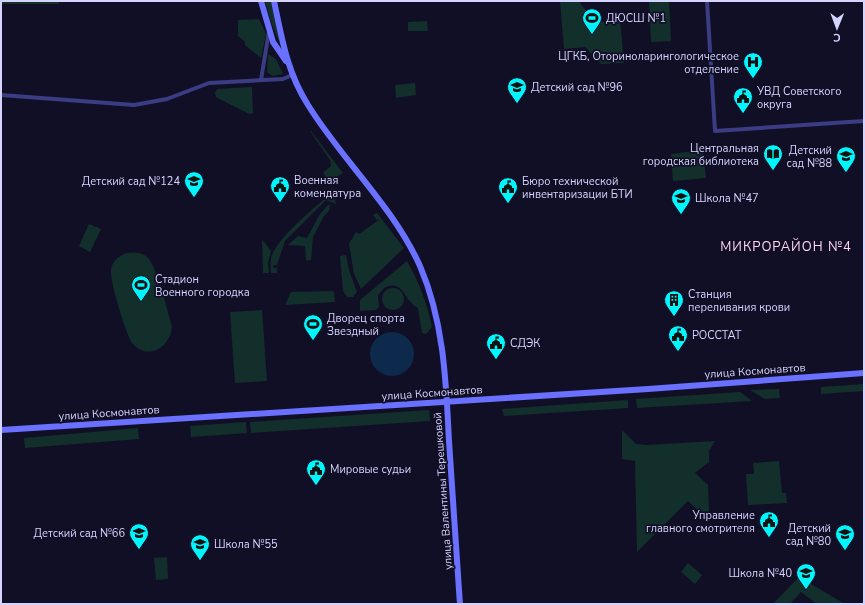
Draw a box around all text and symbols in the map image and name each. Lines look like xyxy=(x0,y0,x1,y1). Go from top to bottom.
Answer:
sports icon: ДЮСШ №1 xyxy=(581,7,603,35)
north arrow xyxy=(817,8,857,48)
place label: ДЮСШ №1 xyxy=(606,11,666,26)
text: С xyxy=(832,30,841,45)
place label: ЦГКБ, Оториноларингологическое отделение xyxy=(558,49,739,77)
hospital icon: ЦГКБ, Оториноларингологическое отделение xyxy=(742,51,764,79)
school or university icon: Детский сад №96 xyxy=(506,76,528,104)
place label: Детский сад №96 xyxy=(531,80,623,95)
place label: УВД Советского округа xyxy=(756,84,842,112)
public building icon: УВД Советского округа xyxy=(732,86,754,114)
place label: Центральная городская библиотека xyxy=(643,141,759,169)
library icon: Центральная городская библиотека xyxy=(762,143,784,171)
place label: Детский сад №88 xyxy=(786,143,832,171)
school or university icon: Детский сад №88 xyxy=(835,145,857,173)
school or university icon: Детский сад №124 xyxy=(183,170,205,198)
place label: Военная комендатура xyxy=(294,173,361,201)
place label: Детский сад №124 xyxy=(82,174,180,189)
place label: Бюро технической инвентаризации БТИ xyxy=(522,174,633,202)
public building icon: Военная комендатура xyxy=(269,175,291,203)
public building icon: Бюро технической инвентаризации БТИ xyxy=(497,176,519,204)
school or university icon: Школа №47 xyxy=(670,187,692,215)
place label: Школа №47 xyxy=(695,191,759,206)
district label: МИКРОРАЙОН №4 xyxy=(720,237,852,256)
place label: Стадион Военного городка xyxy=(155,272,250,300)
sports icon: Стадион Военного городка xyxy=(130,274,152,302)
place label: Станция переливания крови xyxy=(688,287,790,315)
building icon: Станция переливания крови xyxy=(663,289,685,317)
place label: Дворец спорта Звездный xyxy=(327,311,405,339)
sports icon: Дворец спорта Звездный xyxy=(302,313,324,341)
public building icon: РОССТАТ xyxy=(667,324,689,352)
place label: РОССТАТ xyxy=(692,328,742,343)
public building icon: СДЭК xyxy=(485,332,507,360)
place label: СДЭК xyxy=(510,336,540,351)
street label: улица Космонавтов xyxy=(704,360,806,382)
street label: улица Космонавтов xyxy=(381,382,483,404)
street label: улица Космонавтов xyxy=(58,402,160,424)
street label: улица Валентины Терешковой xyxy=(430,412,456,570)
public building icon: Мировые судьи xyxy=(305,458,327,486)
place label: Мировые судьи xyxy=(330,462,411,477)
place label: Управление главного смотрителя xyxy=(646,508,755,536)
public building icon: Управление главного смотрителя xyxy=(758,510,780,538)
place label: Детский сад №80 xyxy=(785,521,831,549)
school or university icon: Детский сад №66 xyxy=(128,522,150,550)
school or university icon: Детский сад №80 xyxy=(834,523,856,551)
place label: Детский сад №66 xyxy=(33,526,125,541)
school or university icon: Школа №55 xyxy=(189,533,211,561)
place label: Школа №55 xyxy=(214,537,278,552)
school or university icon: Школа №40 xyxy=(795,562,817,590)
place label: Школа №40 xyxy=(728,566,792,581)

